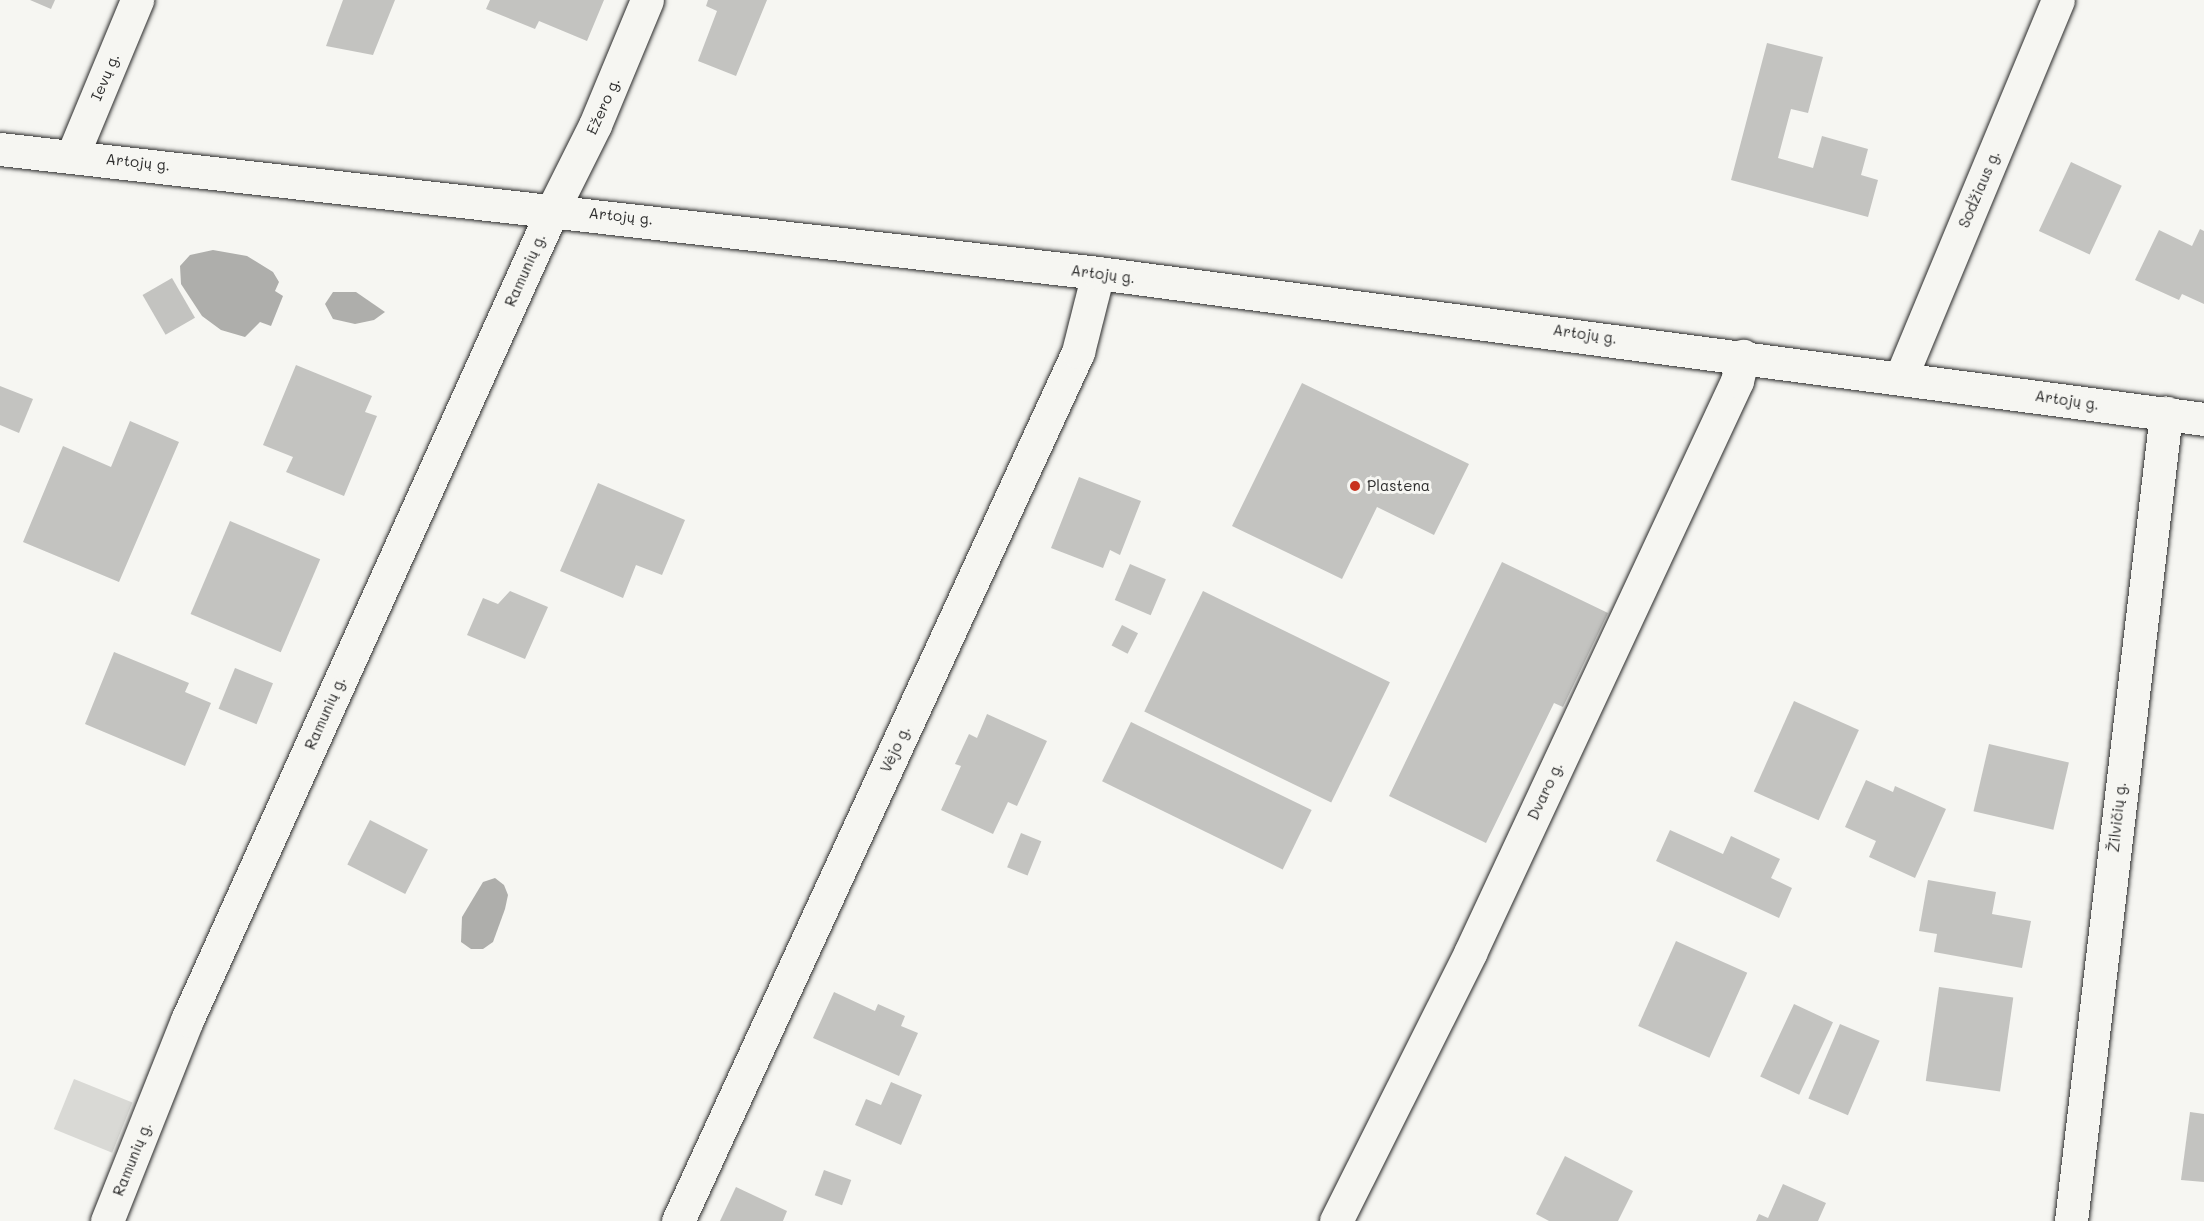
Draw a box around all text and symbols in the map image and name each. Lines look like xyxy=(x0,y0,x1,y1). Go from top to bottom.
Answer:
street label: Ievų g. xyxy=(87,51,123,103)
street label: Ežero g. xyxy=(582,75,624,137)
street label: Sodžiaus g. xyxy=(1955,147,2003,231)
street label: Artojų g. xyxy=(105,150,171,174)
street label: Artojų g. xyxy=(588,204,654,228)
street label: Ramunių g. xyxy=(501,231,549,309)
street label: Artojų g. xyxy=(1070,261,1136,287)
street label: Artojų g. xyxy=(1552,321,1618,347)
street label: Artojų g. xyxy=(2034,387,2100,413)
place label: Plastena xyxy=(1367,477,1430,495)
marker: Plastena xyxy=(1348,479,1362,493)
street label: Ramunių g. xyxy=(301,674,349,752)
street label: Vėjo g. xyxy=(876,723,914,775)
street label: Dvaro g. xyxy=(1524,759,1566,823)
street label: Žilvičių g. xyxy=(2104,781,2130,853)
street label: Ramunių g. xyxy=(109,1119,155,1199)

